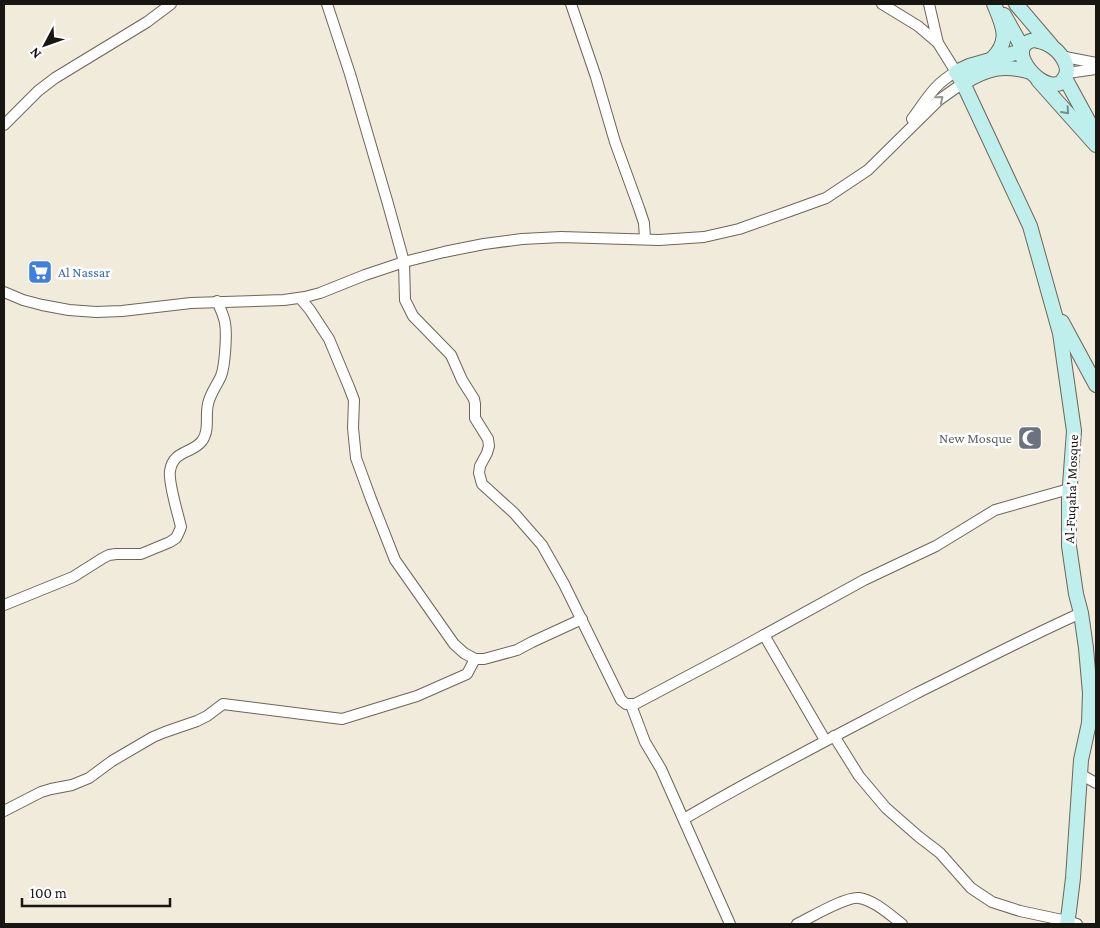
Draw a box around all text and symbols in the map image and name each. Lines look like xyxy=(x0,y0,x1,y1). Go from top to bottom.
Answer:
north arrow xyxy=(20,20,70,70)
text: N xyxy=(26,44,44,62)
one-way arrow xyxy=(935,96,944,105)
one-way arrow xyxy=(1060,106,1069,115)
supermarket icon: Al Nassar xyxy=(27,259,53,285)
place label: Al Nassar xyxy=(58,264,110,280)
mosque icon: New Mosque xyxy=(1017,425,1043,451)
place label: New Mosque xyxy=(939,430,1012,446)
street label: Al-Fuqaha' Mosque xyxy=(1061,434,1081,544)
scale bar xyxy=(22,876,170,908)
text: 100 m xyxy=(30,885,67,901)

